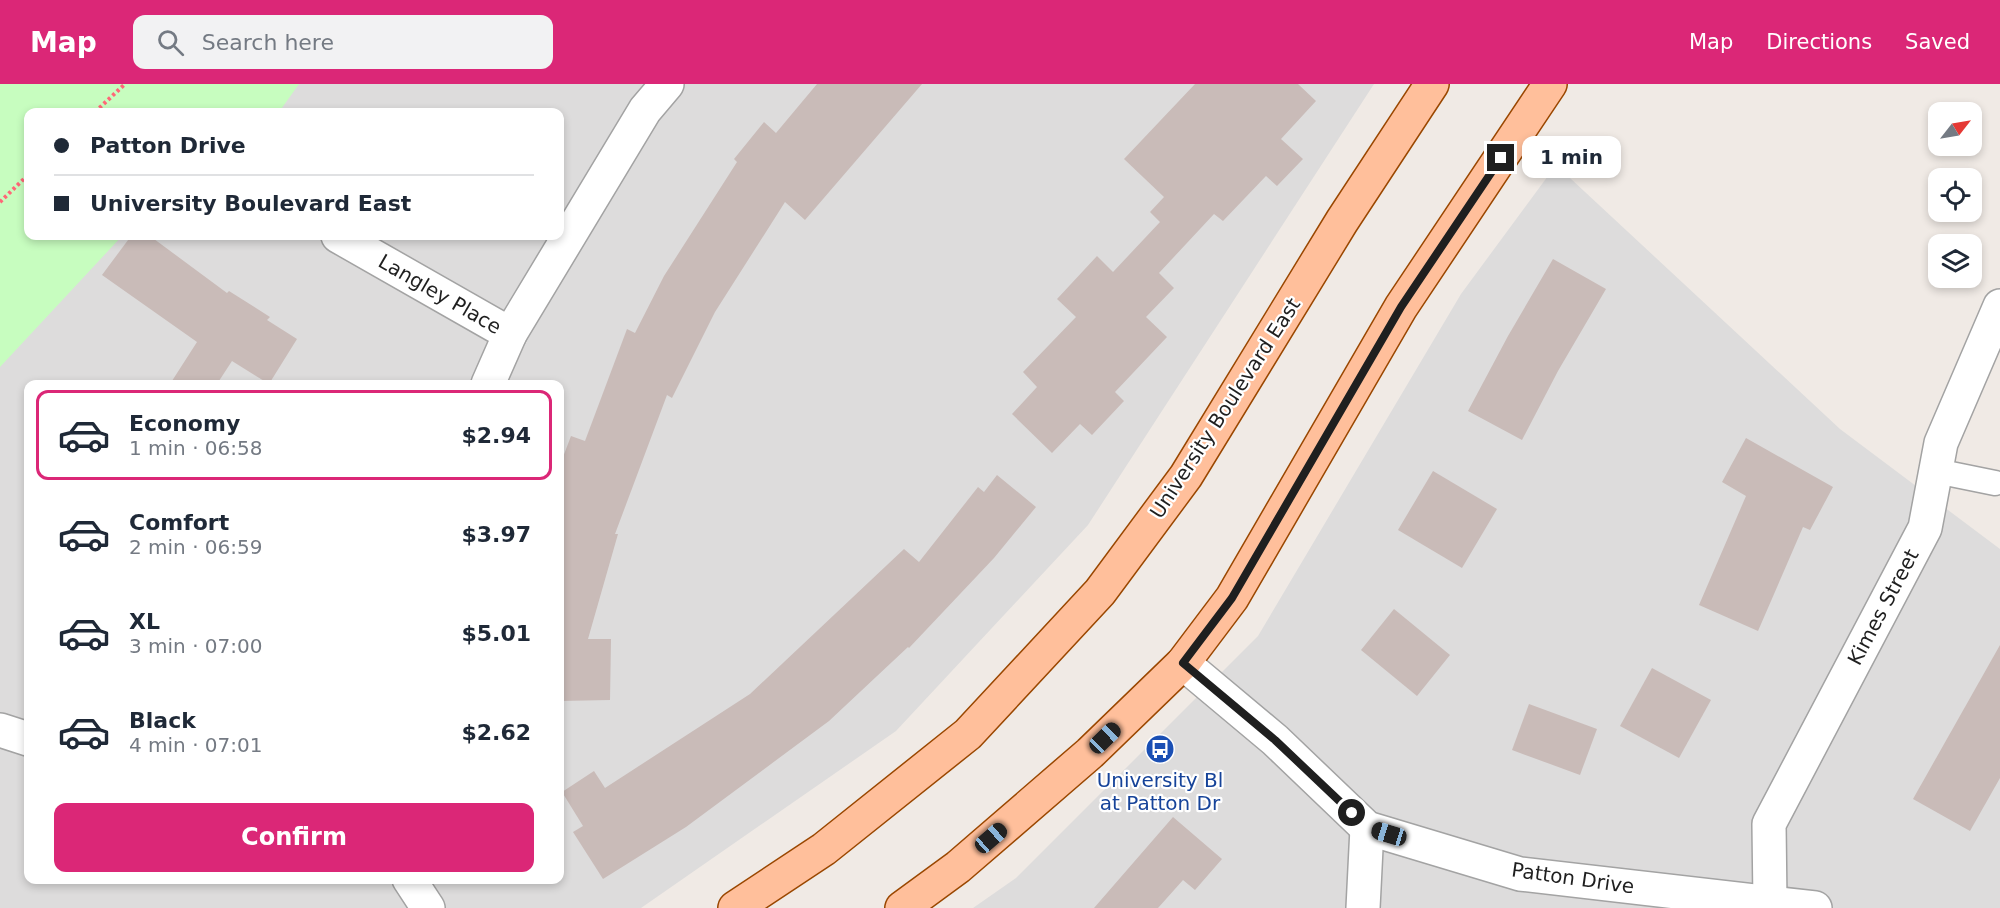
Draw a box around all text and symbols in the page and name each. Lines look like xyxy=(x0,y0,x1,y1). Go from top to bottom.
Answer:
search box xyxy=(133,15,553,69)
text: Map xyxy=(30,26,97,59)
icon: search xyxy=(154,26,187,59)
text: Search here xyxy=(202,30,334,55)
text: Map xyxy=(1689,30,1733,54)
text: Directions xyxy=(1766,30,1872,54)
text: Saved xyxy=(1905,30,1970,54)
north arrow xyxy=(1928,102,1982,156)
map controls xyxy=(1928,102,1982,288)
text: Patton Drive xyxy=(90,133,246,158)
callout: 1 min xyxy=(1522,137,1621,179)
route end xyxy=(1487,144,1514,171)
text: 1 min xyxy=(1540,145,1603,169)
button: locate xyxy=(1928,168,1982,222)
text: University Boulevard East xyxy=(90,191,411,216)
button: layers xyxy=(1928,234,1982,288)
street label: Langley Place xyxy=(374,249,506,339)
street label: University Boulevard East xyxy=(1145,293,1305,523)
icon: car xyxy=(57,408,111,462)
text: Economy xyxy=(129,411,240,436)
text: $2.94 xyxy=(461,423,531,448)
text: 1 min · 06:58 xyxy=(129,436,263,460)
icon: car xyxy=(57,507,111,561)
text: Comfort xyxy=(129,510,229,535)
text: $3.97 xyxy=(461,522,531,547)
text: 2 min · 06:59 xyxy=(129,535,263,559)
street label: Kimes Street xyxy=(1842,545,1924,669)
icon: car xyxy=(57,606,111,660)
text: XL xyxy=(129,609,160,634)
text: $5.01 xyxy=(461,621,531,646)
text: 3 min · 07:00 xyxy=(129,634,263,658)
icon: car xyxy=(57,705,111,759)
text: Black xyxy=(129,708,196,733)
car xyxy=(1086,719,1124,757)
text: $2.62 xyxy=(461,720,531,745)
text: 4 min · 07:01 xyxy=(129,733,263,757)
bus stop icon: University Bl at Patton Dr xyxy=(1144,733,1176,765)
place label: University Bl at Patton Dr xyxy=(1097,768,1223,815)
route start xyxy=(1338,799,1365,826)
button: Confirm xyxy=(54,803,534,872)
car xyxy=(972,819,1010,857)
car xyxy=(1369,820,1409,848)
street label: Patton Drive xyxy=(1510,858,1636,898)

